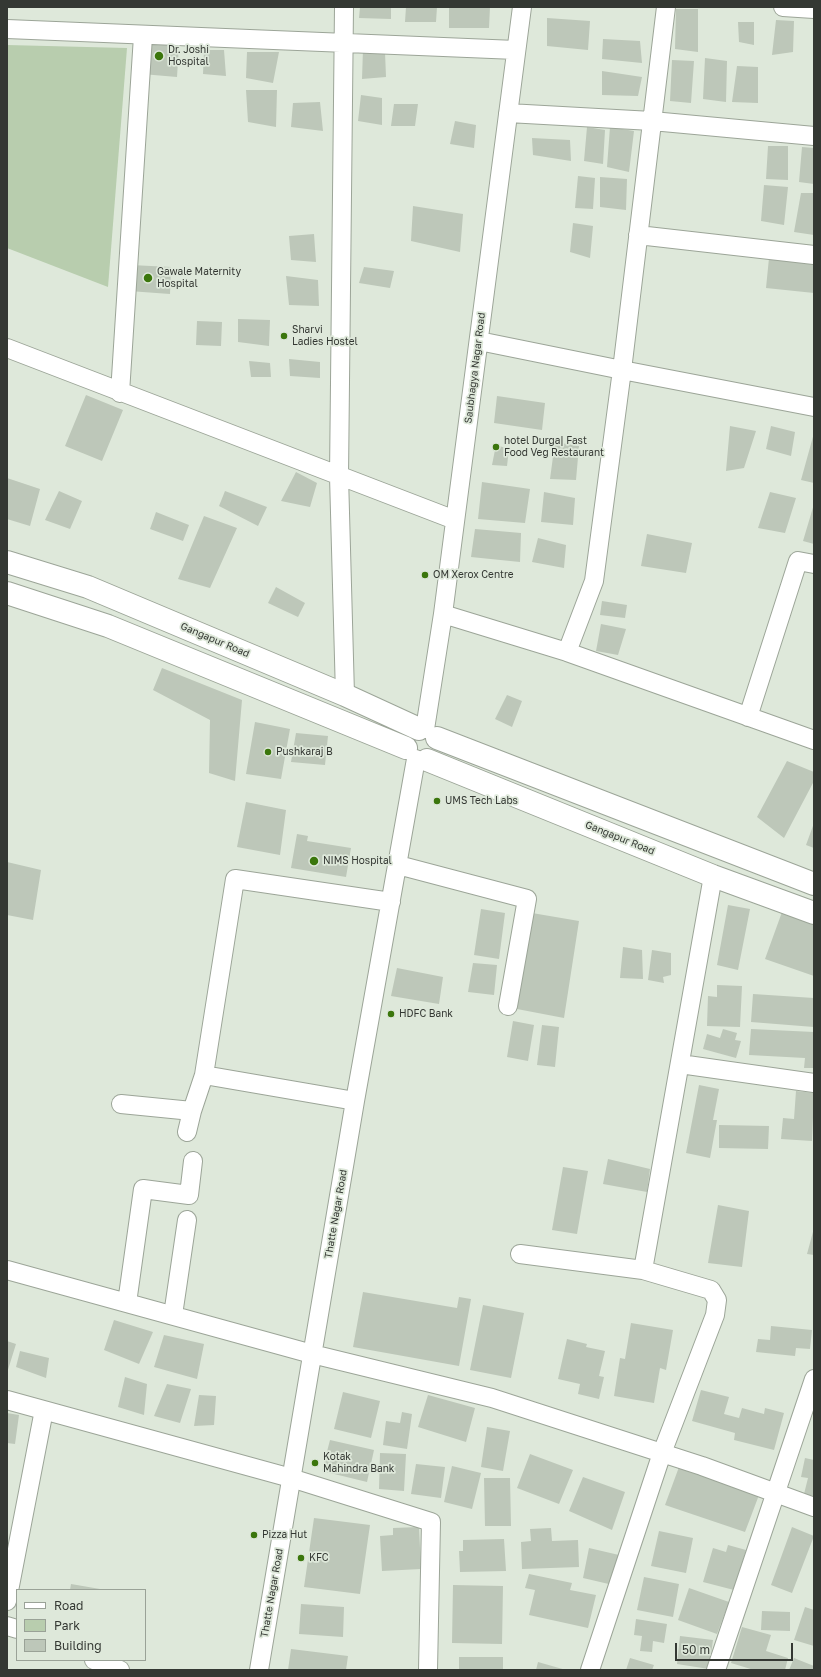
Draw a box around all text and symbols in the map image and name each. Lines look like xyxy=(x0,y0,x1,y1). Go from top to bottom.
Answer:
place label: Dr. Joshi Hospital xyxy=(168,44,209,68)
marker: Dr. Joshi Hospital xyxy=(153,50,165,62)
place label: Gawale Maternity Hospital xyxy=(157,266,241,290)
marker: Gawale Maternity Hospital xyxy=(142,272,154,284)
street label: Saubhagya Nagar Road xyxy=(462,312,488,424)
place label: Sharvi Ladies Hostel xyxy=(292,324,358,348)
marker: Sharvi Ladies Hostel xyxy=(279,331,289,341)
place label: hotel Durga| Fast Food Veg Restaurant xyxy=(504,435,604,458)
marker: hotel Durga| Fast Food Veg Restaurant xyxy=(491,442,501,452)
place label: OM Xerox Centre xyxy=(433,569,514,581)
marker: OM Xerox Centre xyxy=(420,570,430,580)
street label: Gangapur Road xyxy=(179,620,251,660)
place label: Pushkaraj B xyxy=(276,746,333,758)
marker: Pushkaraj B xyxy=(263,747,273,757)
place label: UMS Tech Labs xyxy=(445,795,518,807)
marker: UMS Tech Labs xyxy=(432,796,442,806)
street label: Gangapur Road xyxy=(584,819,656,857)
marker: NIMS Hospital xyxy=(308,855,320,867)
place label: NIMS Hospital xyxy=(323,855,392,867)
place label: HDFC Bank xyxy=(399,1008,453,1020)
marker: HDFC Bank xyxy=(386,1009,396,1019)
street label: Thatte Nagar Road xyxy=(322,1169,350,1259)
place label: Kotak Mahindra Bank xyxy=(323,1451,394,1474)
marker: Kotak Mahindra Bank xyxy=(310,1458,320,1468)
place label: Pizza Hut xyxy=(262,1529,307,1541)
marker: Pizza Hut xyxy=(249,1530,259,1540)
street label: Thatte Nagar Road xyxy=(258,1548,286,1638)
place label: KFC xyxy=(309,1552,329,1564)
marker: KFC xyxy=(296,1553,306,1563)
legend xyxy=(16,1589,146,1661)
text: Road xyxy=(54,1598,83,1613)
text: Park xyxy=(54,1618,80,1633)
scale bar xyxy=(677,1635,795,1661)
text: Building xyxy=(54,1638,102,1653)
text: 50 m xyxy=(682,1642,710,1657)

